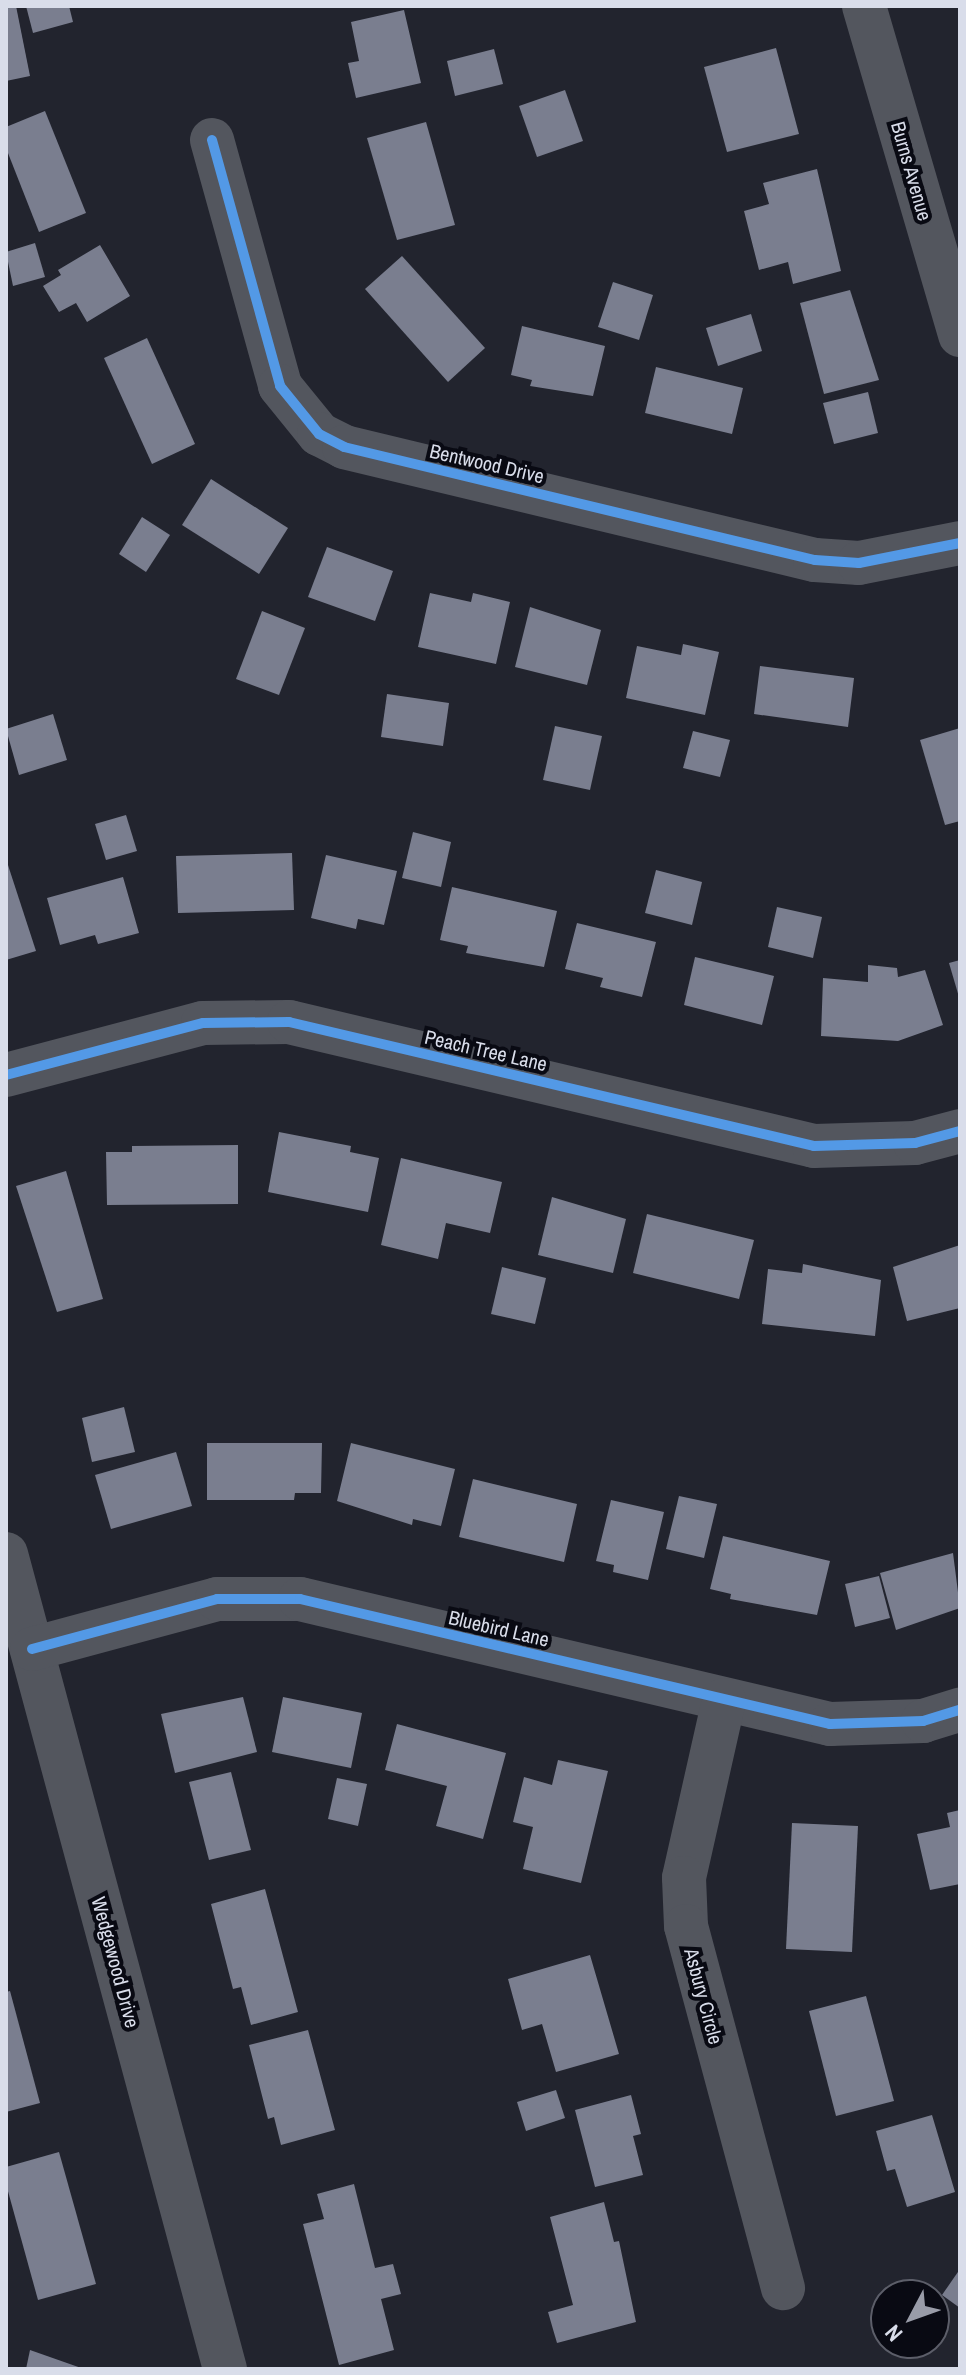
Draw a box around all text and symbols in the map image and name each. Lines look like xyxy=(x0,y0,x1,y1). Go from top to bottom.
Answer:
street label: Burns Avenue xyxy=(886,118,938,224)
street label: Bentwood Drive xyxy=(427,438,547,488)
street label: Peach Tree Lane xyxy=(422,1024,550,1076)
street label: Bluebird Lane xyxy=(447,1605,551,1651)
street label: Wedgewood Drive xyxy=(87,1894,145,2030)
street label: Asbury Circle xyxy=(680,1945,728,2047)
north arrow xyxy=(870,2279,950,2359)
text: N xyxy=(878,2319,909,2348)

